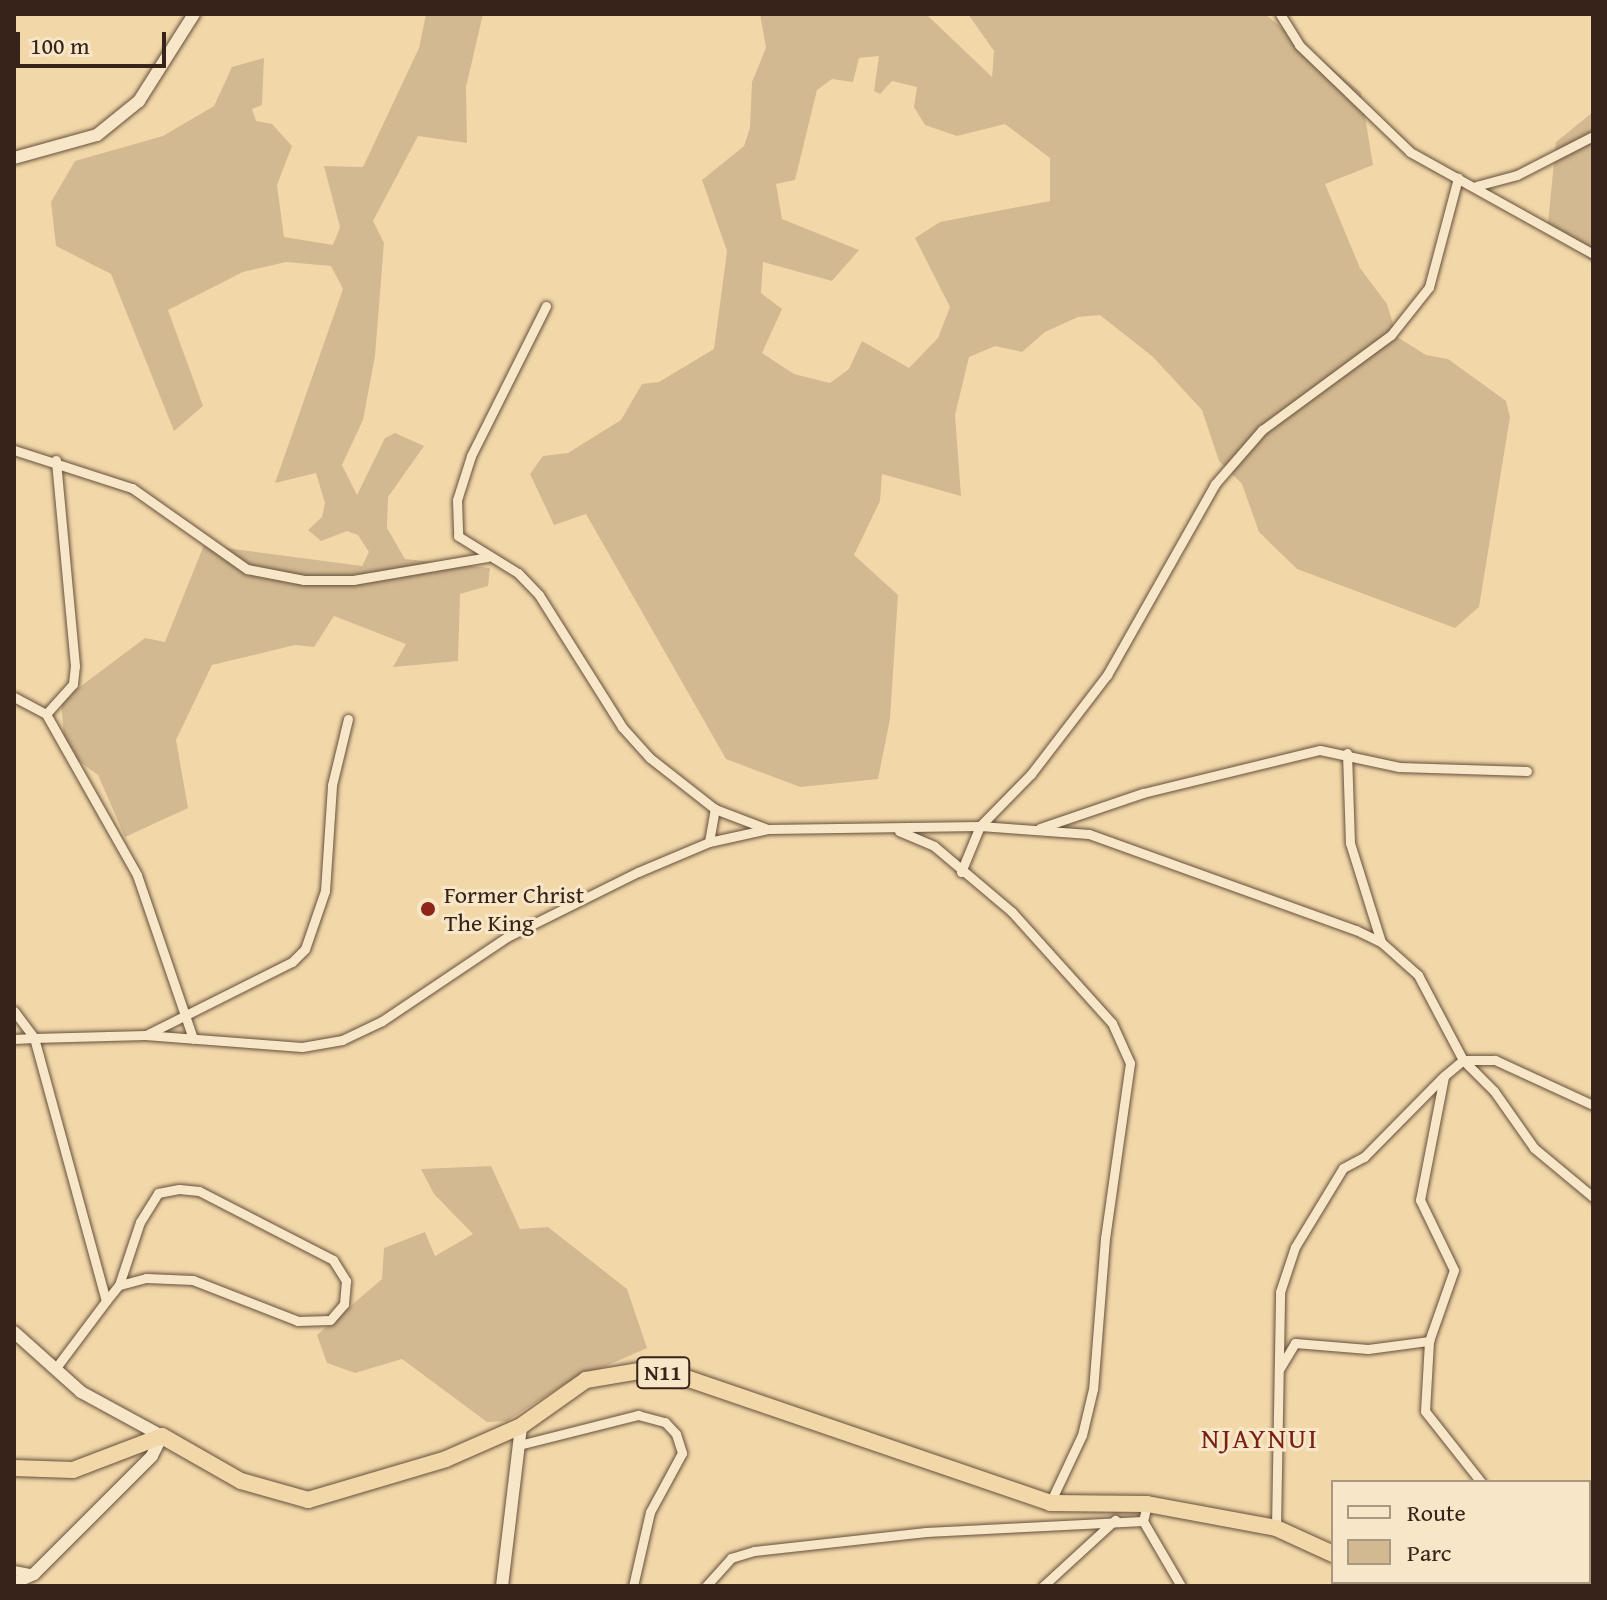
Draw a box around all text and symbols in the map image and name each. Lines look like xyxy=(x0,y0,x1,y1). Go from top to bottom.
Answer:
scale bar xyxy=(20,16,170,66)
text: 100 m xyxy=(30,28,90,63)
place label: Former Christ The King xyxy=(444,881,584,937)
marker: Former Christ The King xyxy=(419,900,437,918)
road number: N11 xyxy=(635,1355,691,1391)
district label: NJAYNUI xyxy=(1201,1421,1319,1455)
legend xyxy=(1331,1480,1591,1584)
text: Route xyxy=(1407,1495,1466,1530)
text: Parc xyxy=(1407,1535,1451,1570)

